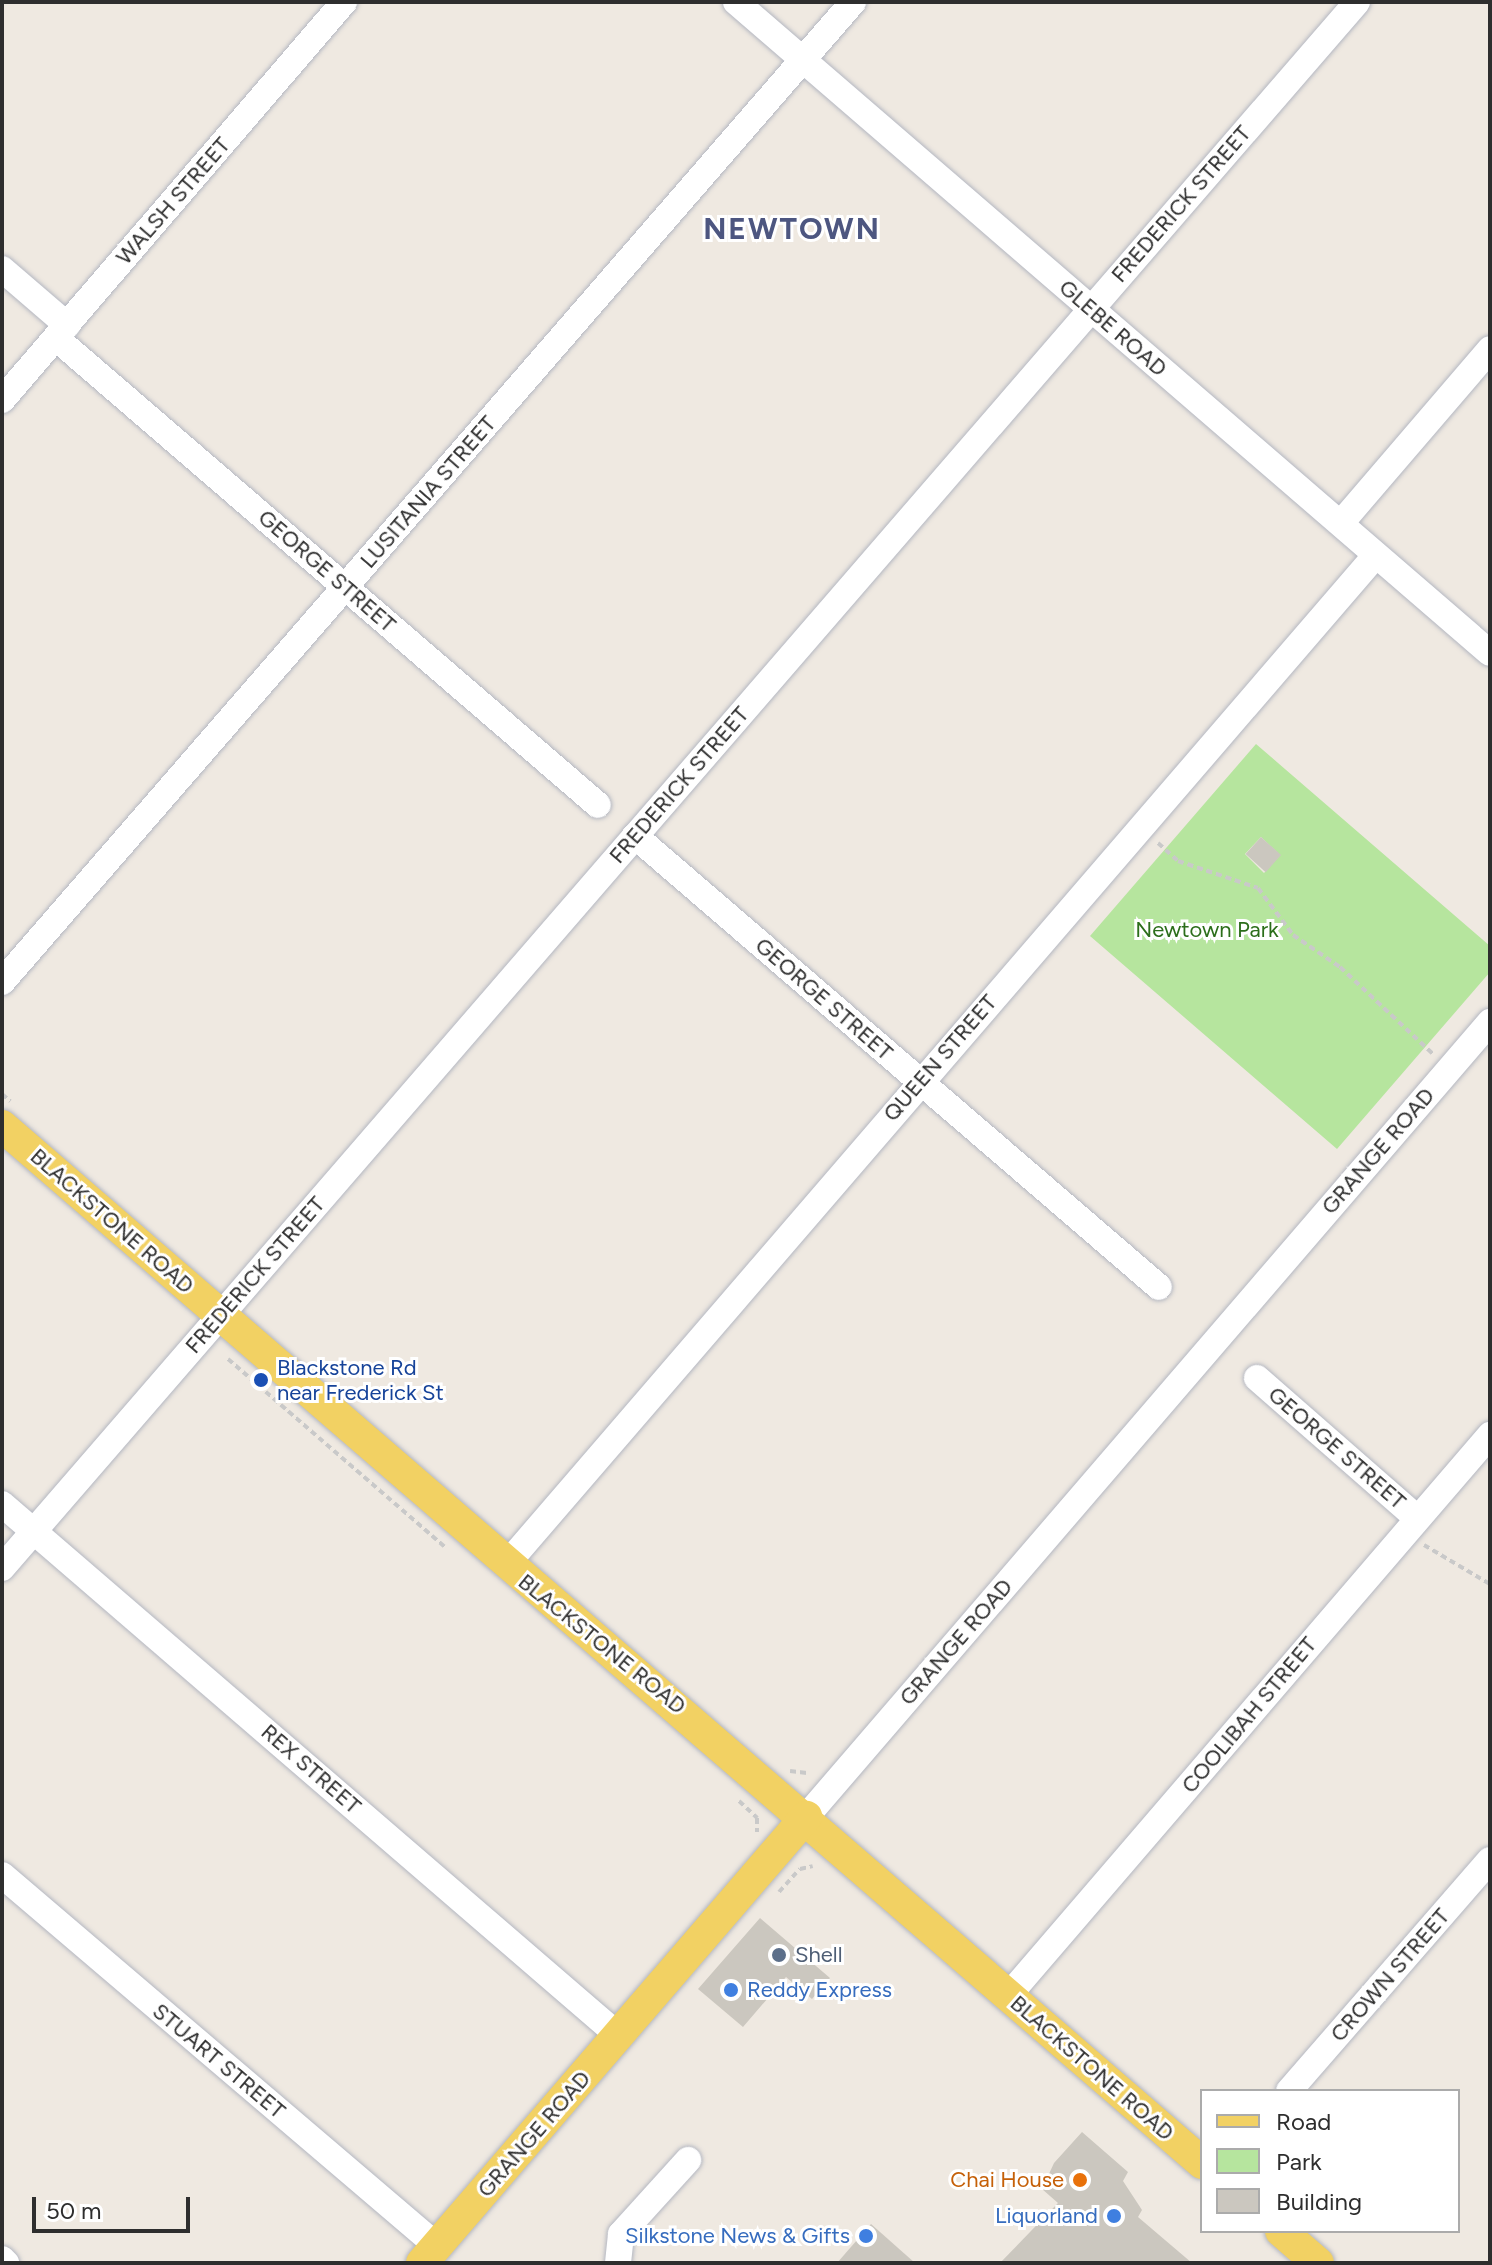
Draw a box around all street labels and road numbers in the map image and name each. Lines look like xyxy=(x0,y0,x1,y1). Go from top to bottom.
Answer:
street label: FREDERICK STREET xyxy=(1106,120,1256,288)
street label: WALSH STREET xyxy=(111,132,235,270)
street label: GLEBE ROAD xyxy=(1054,274,1172,382)
street label: LUSITANIA STREET xyxy=(355,411,501,573)
street label: GEORGE STREET xyxy=(253,504,401,638)
street label: FREDERICK STREET xyxy=(604,701,754,869)
street label: GEORGE STREET xyxy=(750,932,898,1066)
street label: QUEEN STREET xyxy=(878,989,1002,1127)
street label: GRANGE ROAD xyxy=(1316,1083,1440,1219)
street label: BLACKSTONE ROAD xyxy=(25,1143,199,1299)
street label: FREDERICK STREET xyxy=(180,1191,330,1359)
street label: GEORGE STREET xyxy=(1263,1381,1411,1515)
street label: BLACKSTONE ROAD xyxy=(513,1568,691,1720)
street label: GRANGE ROAD xyxy=(894,1574,1018,1710)
street label: COOLIBAH STREET xyxy=(1176,1632,1322,1798)
street label: REX STREET xyxy=(256,1719,366,1819)
street label: CROWN STREET xyxy=(1325,1903,1455,2047)
street label: BLACKSTONE ROAD xyxy=(1005,1990,1179,2146)
street label: STUART STREET xyxy=(147,1998,291,2124)
street label: GRANGE ROAD xyxy=(472,2066,596,2202)

